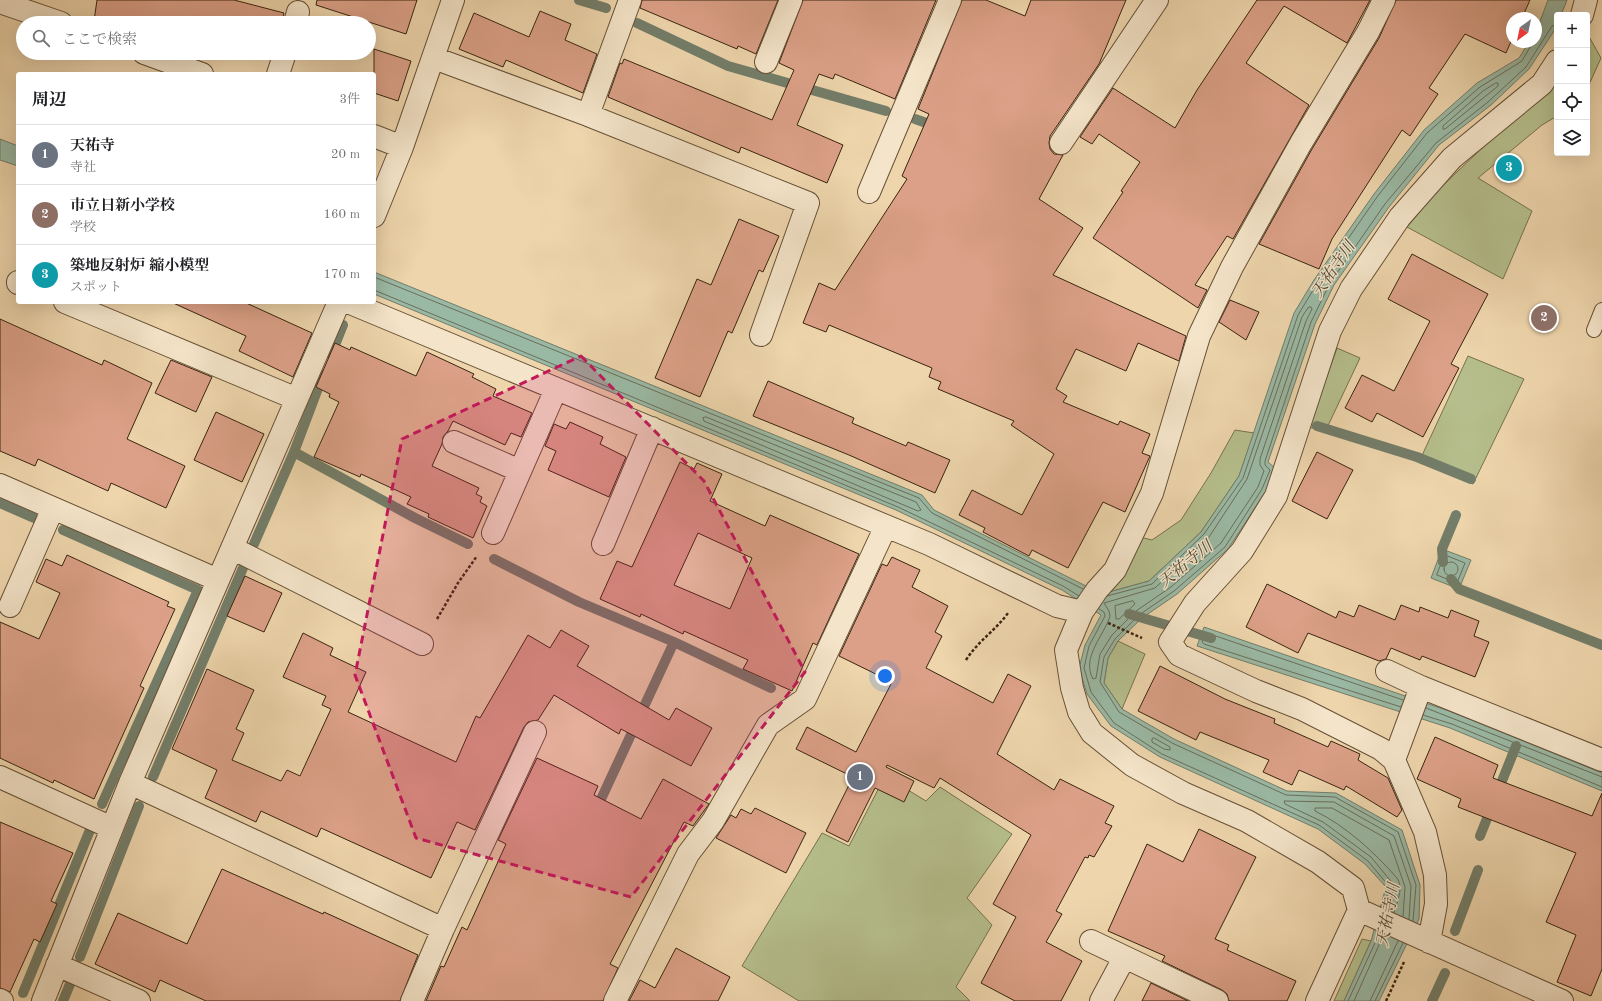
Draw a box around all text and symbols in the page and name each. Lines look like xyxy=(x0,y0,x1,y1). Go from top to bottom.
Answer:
north arrow xyxy=(1506,12,1542,48)
map controls xyxy=(1554,12,1590,156)
button: + xyxy=(1554,12,1590,48)
search box xyxy=(16,16,376,60)
icon: search xyxy=(30,27,52,49)
text: ここで検索 xyxy=(62,33,137,48)
button: − xyxy=(1554,48,1590,84)
button: locate xyxy=(1554,84,1590,120)
text: 周辺 xyxy=(32,92,66,109)
text: 3件 xyxy=(339,93,360,106)
button: layers xyxy=(1554,120,1590,156)
text: 天祐寺 xyxy=(70,139,115,154)
text: 1 xyxy=(41,148,49,161)
text: 20 m xyxy=(331,148,360,161)
pin: 3 xyxy=(1496,153,1522,183)
text: 寺社 xyxy=(70,161,96,174)
text: 市立日新小学校 xyxy=(70,199,175,214)
text: 2 xyxy=(41,208,49,221)
text: 160 m xyxy=(323,208,360,221)
text: 学校 xyxy=(70,221,96,234)
water label: 天祐寺川 xyxy=(1308,236,1360,301)
text: 築地反射炉 縮小模型 xyxy=(70,259,209,274)
text: 3 xyxy=(41,268,49,281)
text: 170 m xyxy=(323,268,360,281)
text: スポット xyxy=(70,281,122,294)
pin: 2 xyxy=(1531,303,1557,333)
water label: 天祐寺川 xyxy=(1155,536,1217,591)
your location xyxy=(875,666,895,686)
pin: 1 xyxy=(847,762,873,792)
water label: 天祐寺川 xyxy=(1373,880,1403,948)

